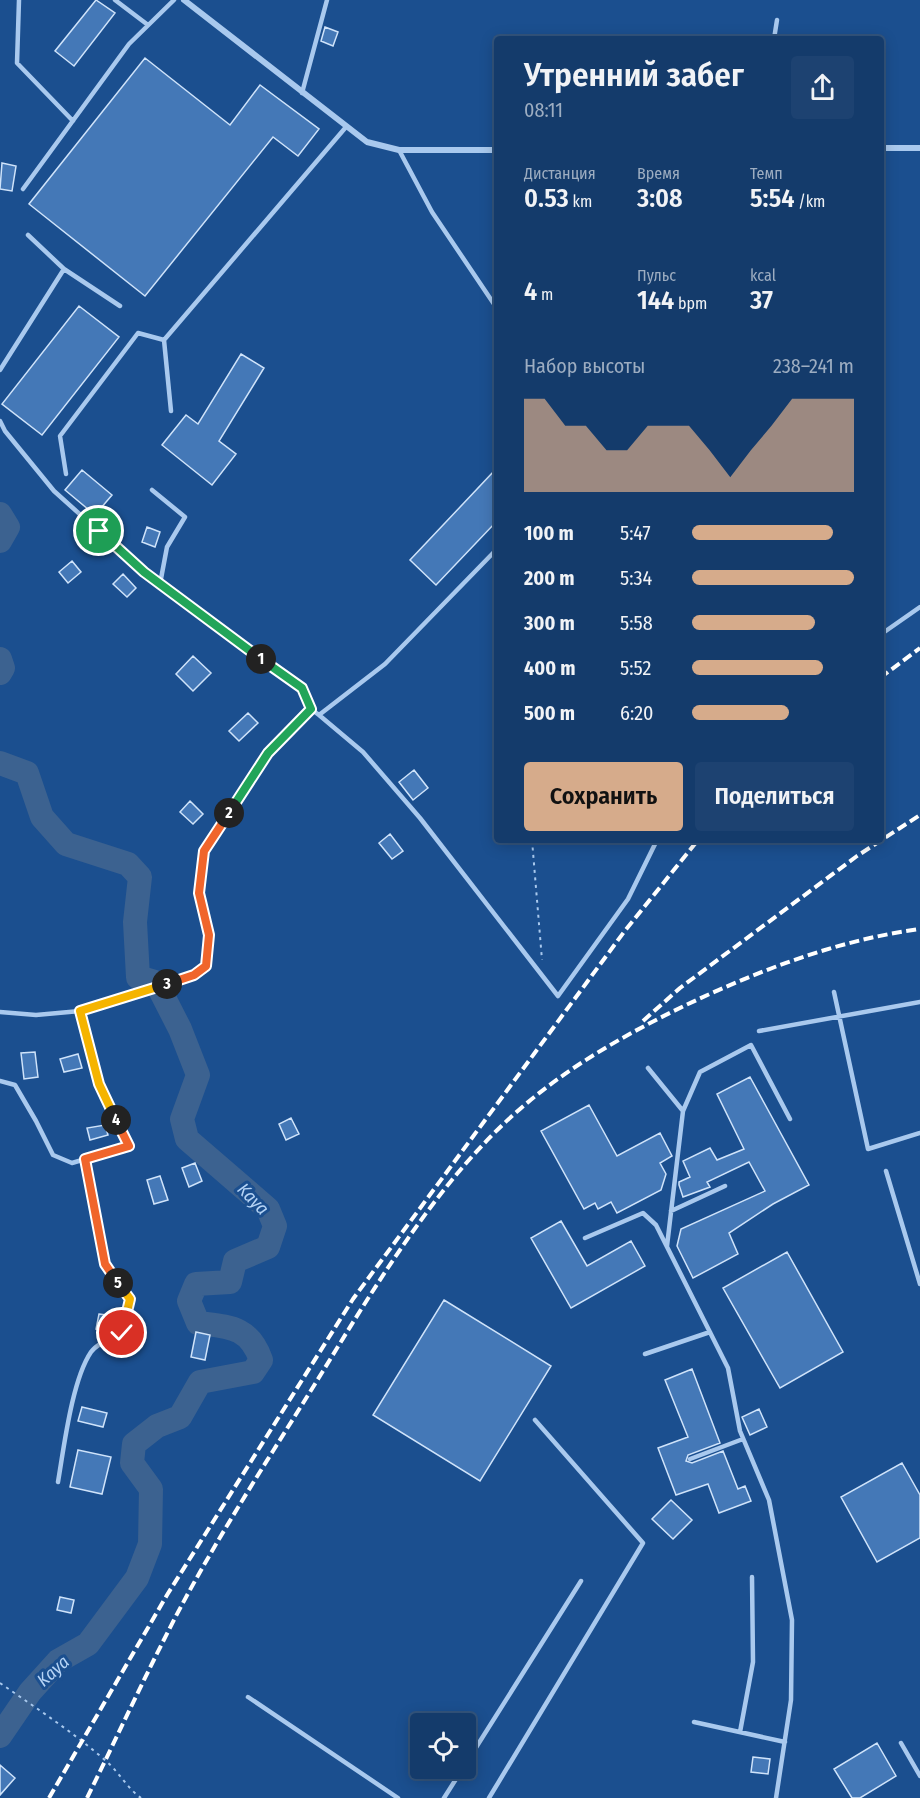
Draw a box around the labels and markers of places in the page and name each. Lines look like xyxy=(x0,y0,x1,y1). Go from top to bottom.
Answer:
pin xyxy=(73,505,124,556)
pin: 1 xyxy=(246,644,276,674)
pin: 2 xyxy=(214,798,244,828)
pin: 3 xyxy=(152,969,182,999)
pin: 4 xyxy=(101,1105,131,1135)
pin: 5 xyxy=(103,1268,133,1298)
pin xyxy=(96,1307,147,1358)

